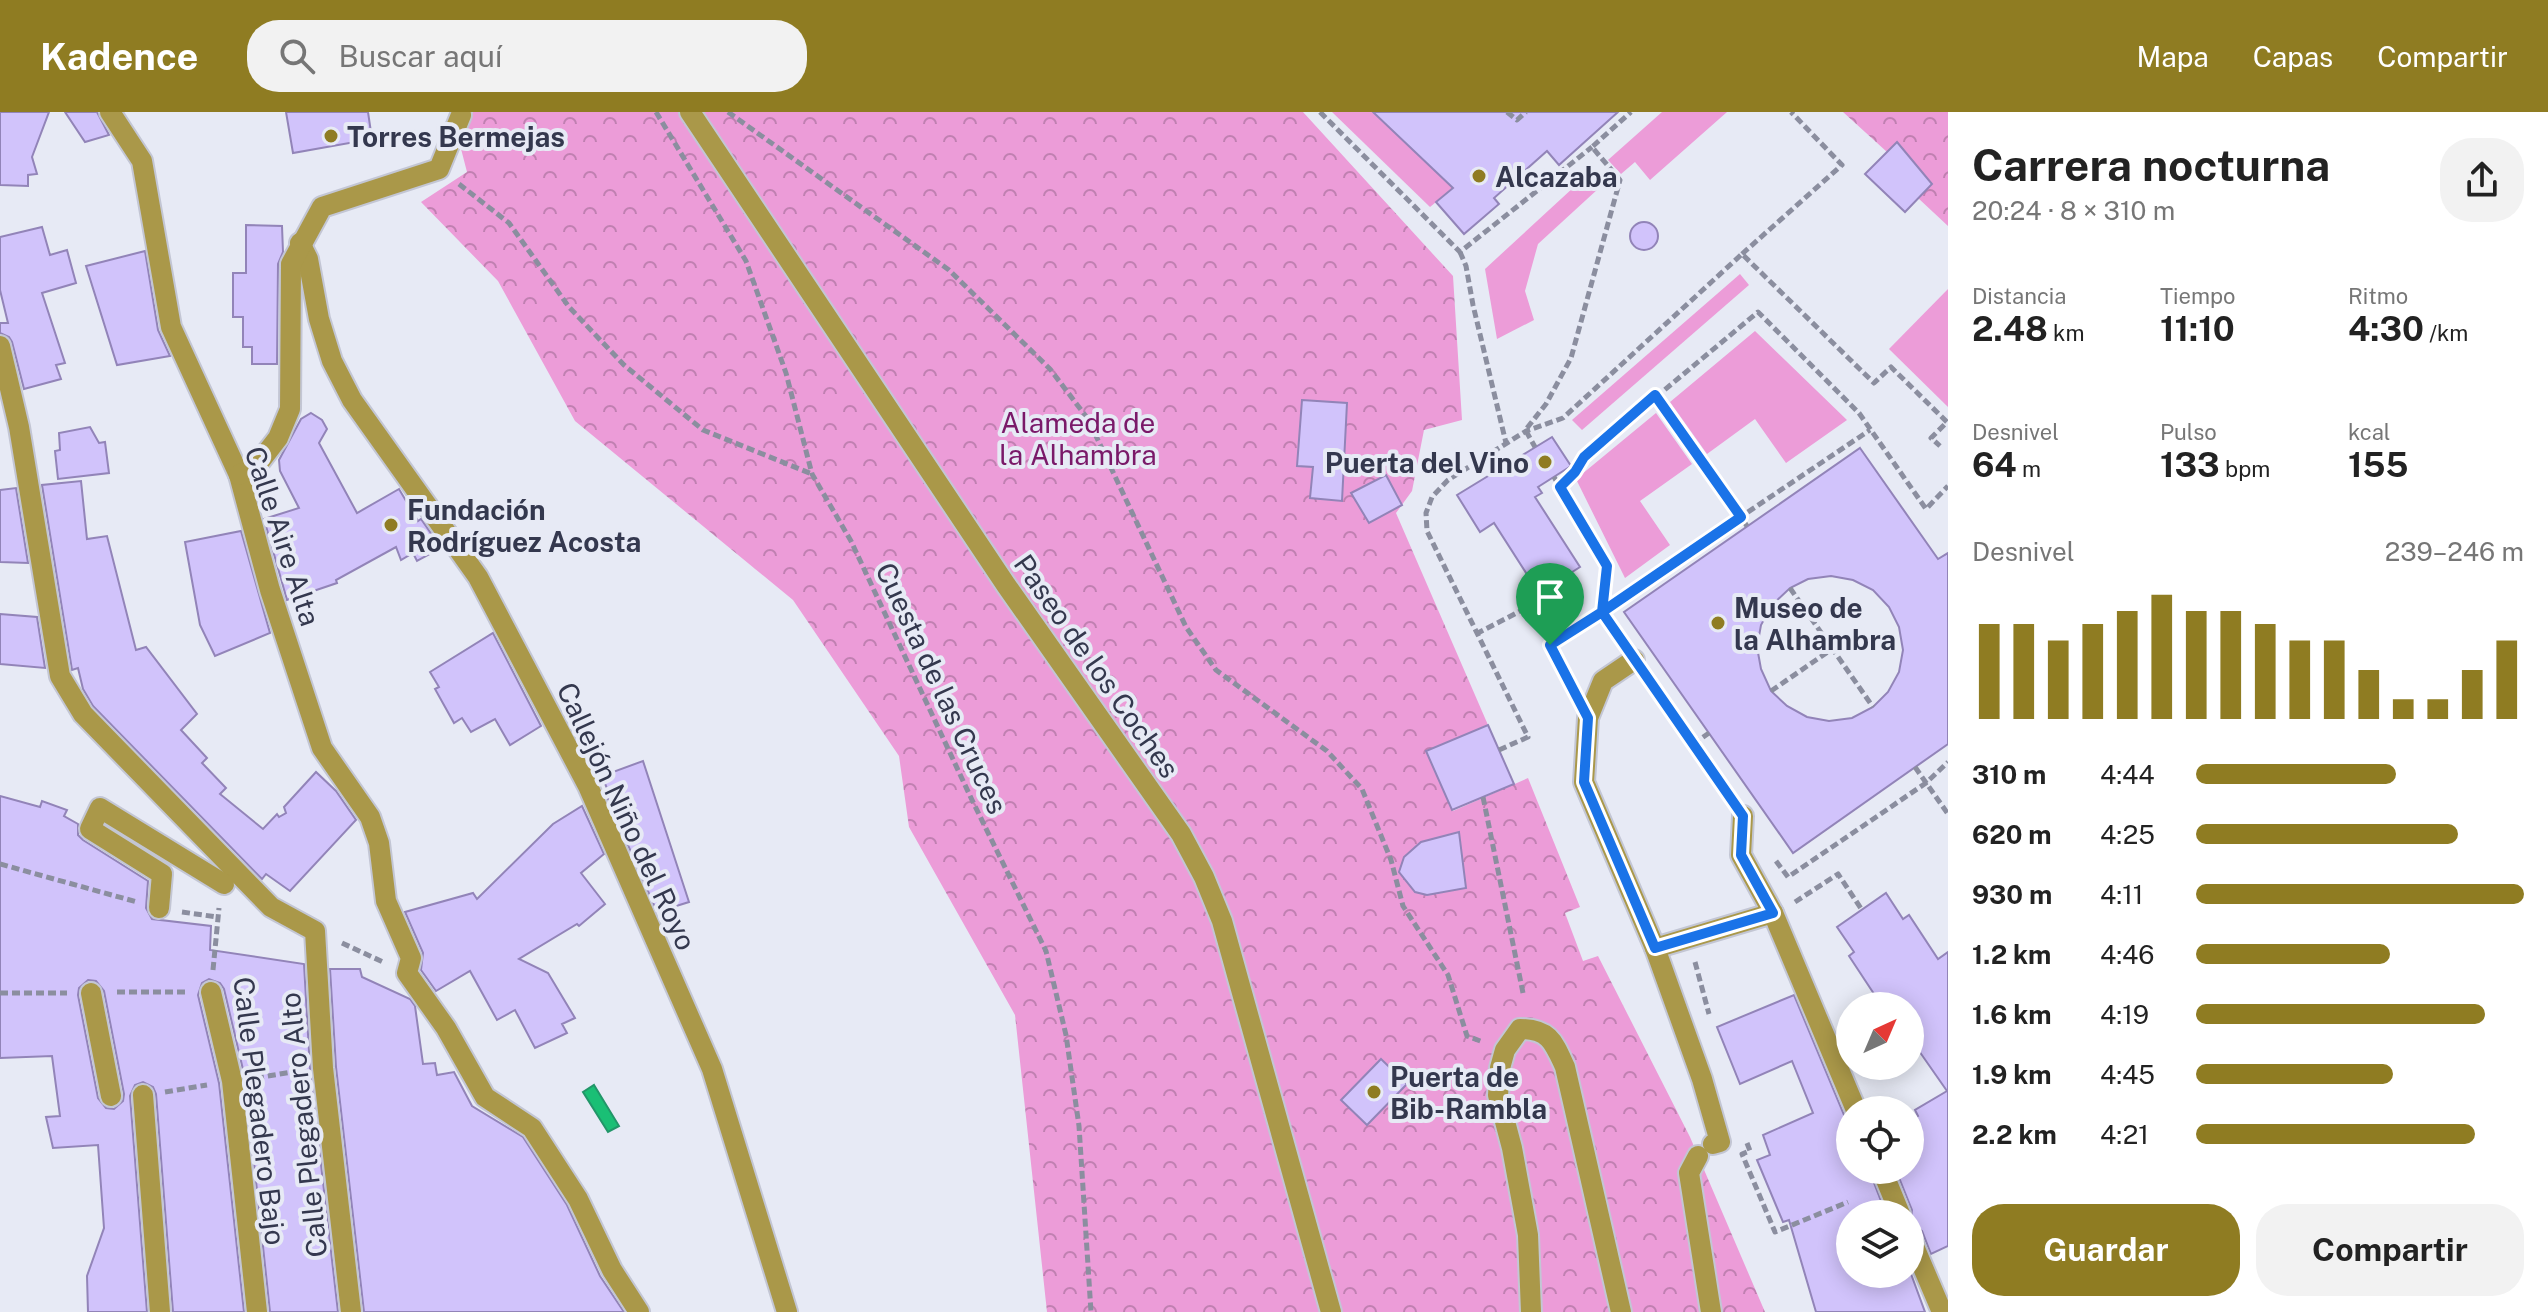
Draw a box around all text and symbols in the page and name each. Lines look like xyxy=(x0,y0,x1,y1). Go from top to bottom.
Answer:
search box xyxy=(247,20,807,92)
text: Kadence xyxy=(40,34,199,79)
icon: search xyxy=(275,34,319,78)
text: Buscar aquí xyxy=(339,38,502,74)
text: Mapa xyxy=(2136,40,2209,73)
text: Capas xyxy=(2253,40,2333,73)
text: Compartir xyxy=(2377,40,2508,73)
place label: Torres Bermejas xyxy=(347,120,565,153)
marker: Torres Bermejas xyxy=(322,127,340,145)
button: share xyxy=(2440,138,2524,222)
text: Carrera nocturna xyxy=(1972,139,2330,191)
place label: Alcazaba xyxy=(1495,160,1618,193)
marker: Alcazaba xyxy=(1470,167,1488,185)
text: 20:24 · 8 × 310 m xyxy=(1972,195,2175,226)
text: Distancia xyxy=(1972,283,2066,309)
text: Tiempo xyxy=(2160,283,2236,309)
text: Ritmo xyxy=(2348,283,2408,309)
text: 2.48 xyxy=(1972,309,2048,349)
text: 11:10 xyxy=(2160,309,2235,349)
text: 4:30 xyxy=(2348,309,2424,349)
text: km xyxy=(2048,320,2085,346)
text: /km xyxy=(2424,320,2468,346)
park label: Alameda de la Alhambra xyxy=(999,406,1157,471)
text: Desnivel xyxy=(1972,419,2059,445)
text: Pulso xyxy=(2160,419,2217,445)
text: kcal xyxy=(2348,419,2390,445)
street label: Calle Aire Alta xyxy=(238,442,328,630)
text: 64 xyxy=(1972,445,2017,485)
text: 133 xyxy=(2160,445,2220,485)
text: 155 xyxy=(2348,445,2408,485)
place label: Puerta del Vino xyxy=(1325,446,1529,479)
marker: Puerta del Vino xyxy=(1536,453,1554,471)
text: m xyxy=(2017,456,2041,482)
text: bpm xyxy=(2220,456,2270,482)
place label: Fundación Rodríguez Acosta xyxy=(407,493,641,558)
marker: Fundación Rodríguez Acosta xyxy=(382,516,400,534)
text: Desnivel xyxy=(1972,536,2075,567)
text: 239–246 m xyxy=(2385,536,2524,567)
street label: Paseo de los Coches xyxy=(1008,548,1186,784)
street label: Cuesta de las Cruces xyxy=(869,557,1015,819)
pin xyxy=(1516,563,1584,645)
icon: arrive xyxy=(1528,575,1572,619)
place label: Museo de la Alhambra xyxy=(1734,591,1896,656)
marker: Museo de la Alhambra xyxy=(1709,614,1727,632)
street label: Callejón Niño del Royo xyxy=(550,677,704,955)
text: 310 m xyxy=(1972,759,2046,790)
text: 4:44 xyxy=(2100,759,2155,790)
text: 620 m xyxy=(1972,819,2052,850)
text: 4:25 xyxy=(2100,819,2155,850)
text: 930 m xyxy=(1972,879,2052,910)
text: 4:11 xyxy=(2100,879,2143,910)
text: 1.2 km xyxy=(1972,939,2051,970)
text: 4:46 xyxy=(2100,939,2155,970)
street label: Calle Plegadero Bajo xyxy=(227,975,293,1247)
street label: Calle Plegadero Alto xyxy=(273,991,333,1259)
north arrow xyxy=(1836,992,1924,1080)
map controls xyxy=(1836,992,1924,1288)
text: 1.6 km xyxy=(1972,999,2052,1030)
text: 4:19 xyxy=(2100,999,2149,1030)
text: 1.9 km xyxy=(1972,1059,2051,1090)
text: 4:45 xyxy=(2100,1059,2155,1090)
place label: Puerta de Bib-Rambla xyxy=(1390,1060,1547,1125)
marker: Puerta de Bib-Rambla xyxy=(1365,1083,1383,1101)
button: locate xyxy=(1836,1096,1924,1184)
text: 2.2 km xyxy=(1972,1119,2057,1150)
text: 4:21 xyxy=(2100,1119,2149,1150)
button: layers xyxy=(1836,1200,1924,1288)
button: Guardar xyxy=(1972,1204,2240,1296)
button: Compartir xyxy=(2256,1204,2524,1296)

